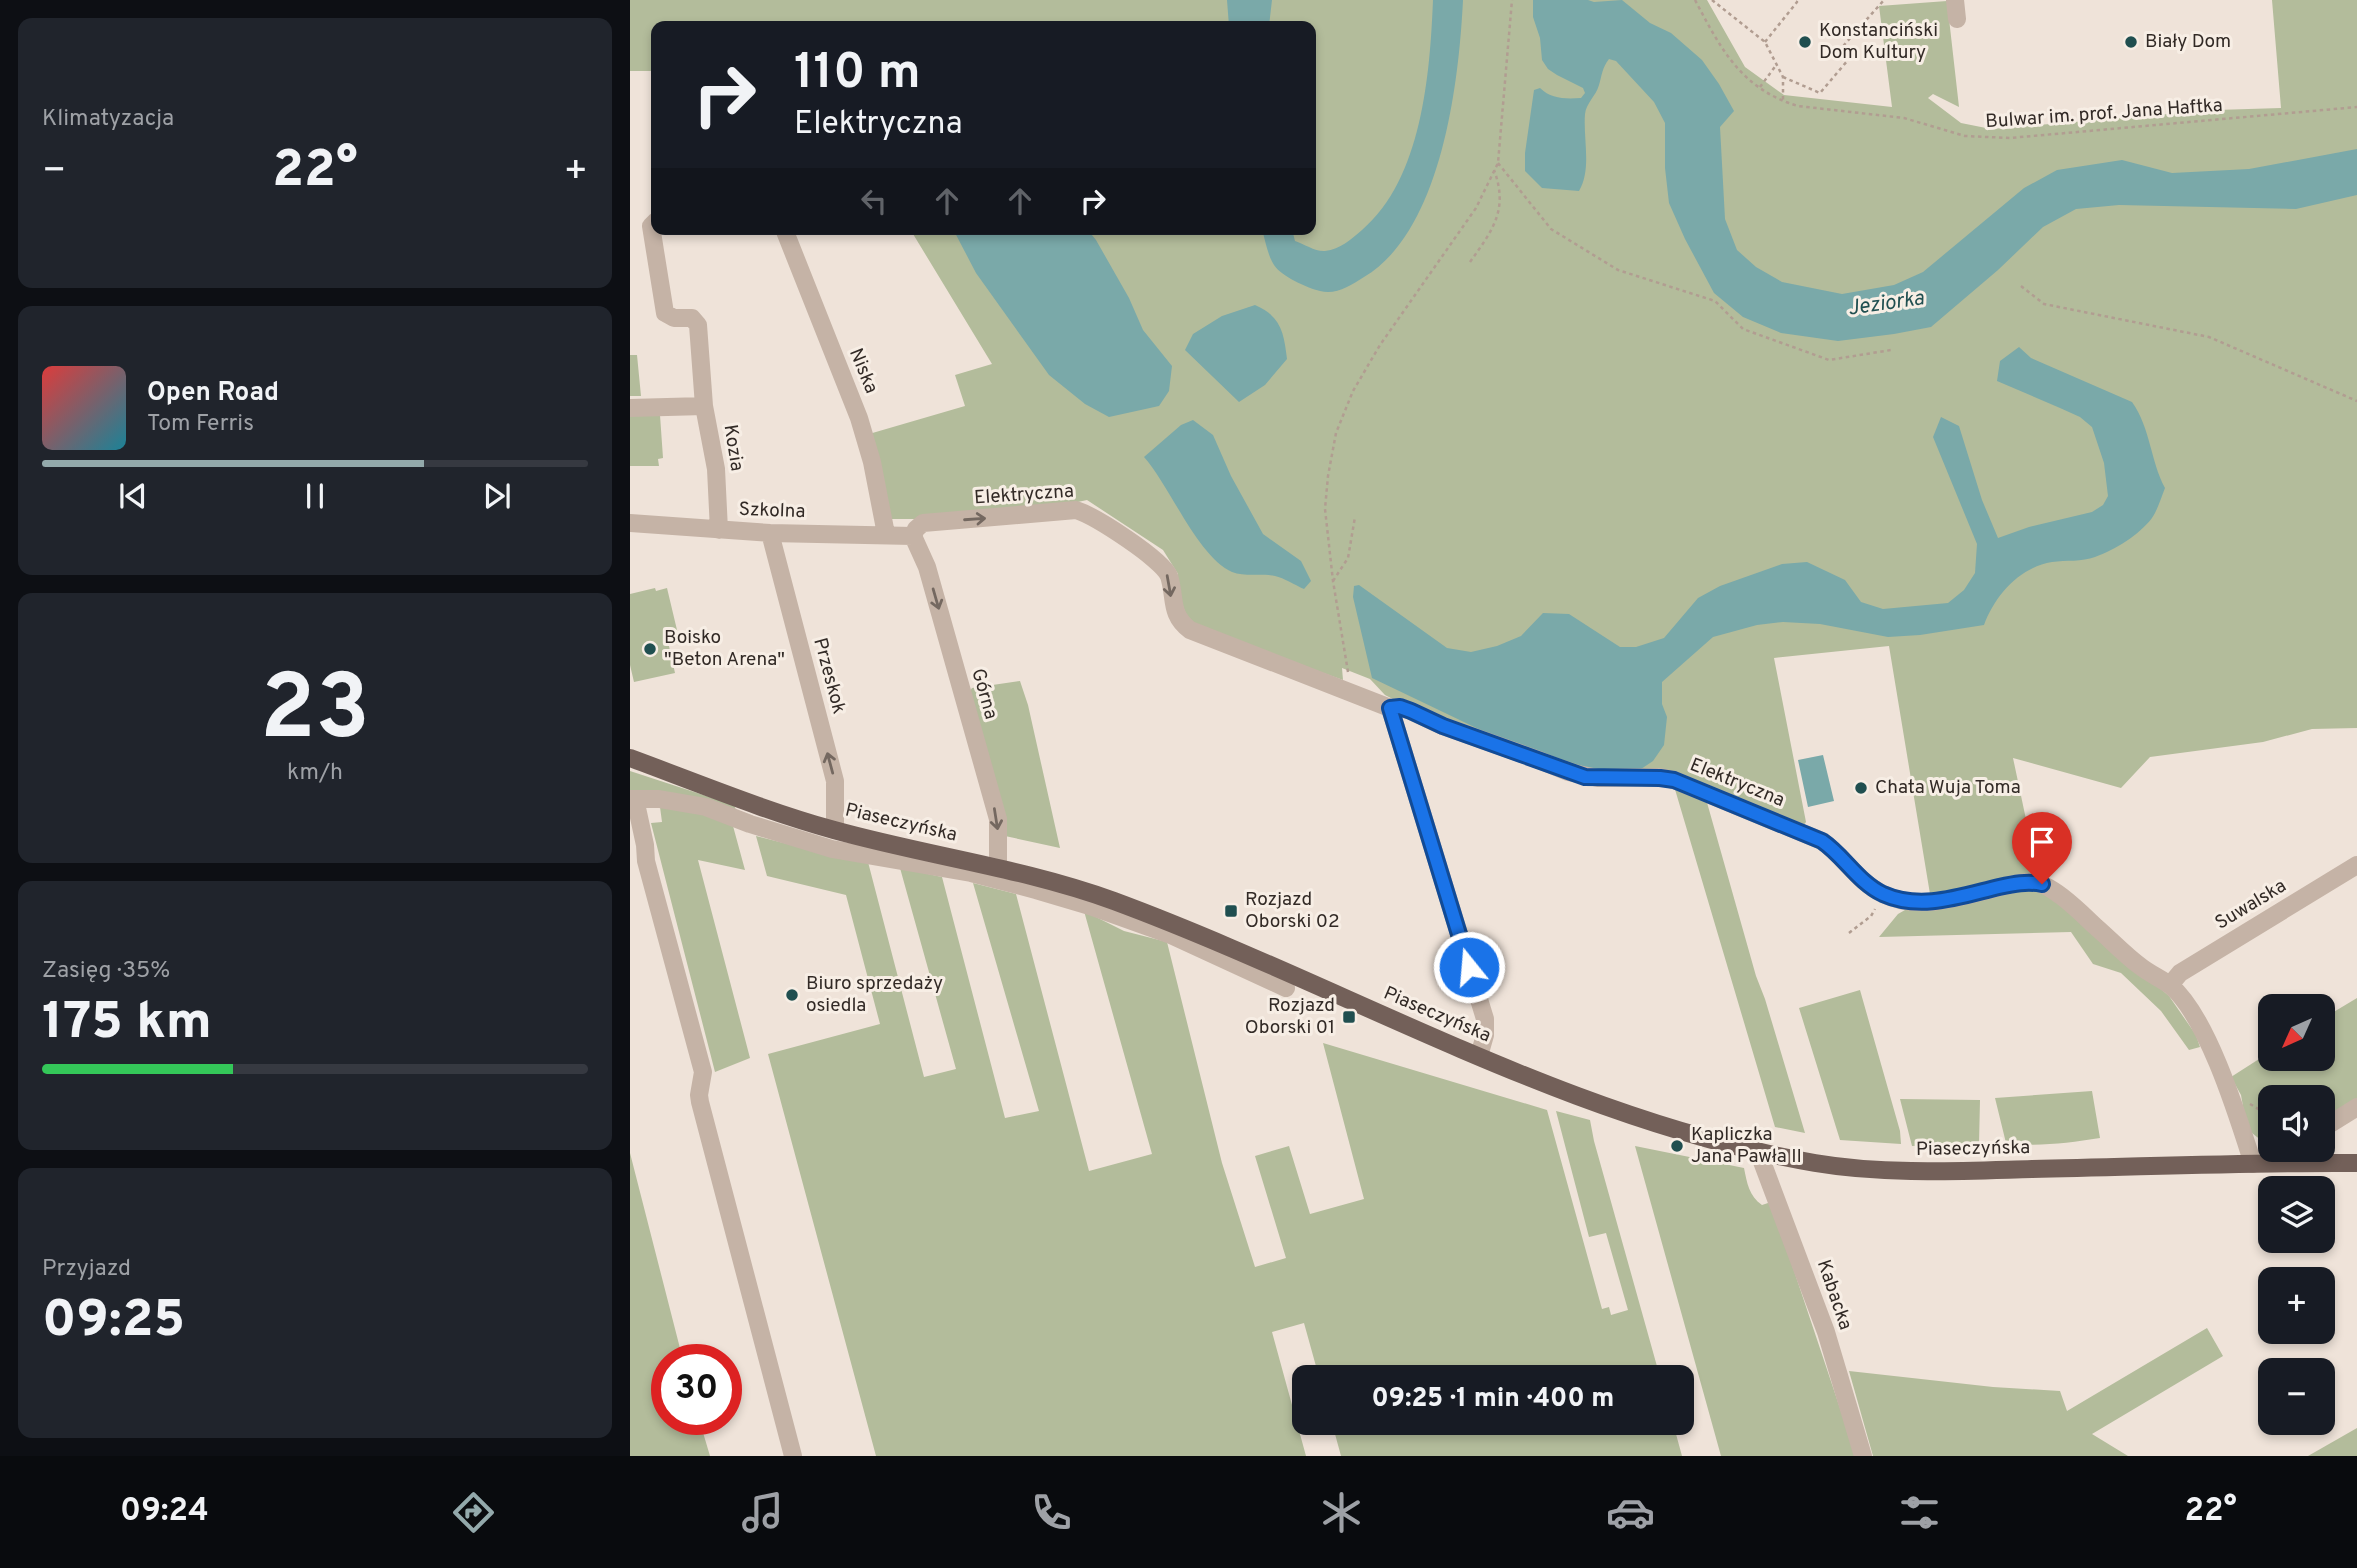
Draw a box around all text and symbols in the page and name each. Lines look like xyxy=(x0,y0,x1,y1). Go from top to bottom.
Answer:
place label: Konstanciński Dom Kultury xyxy=(1819,19,1938,65)
place label: Biały Dom xyxy=(2145,30,2231,54)
marker: Konstanciński Dom Kultury xyxy=(1797,34,1813,50)
marker: Biały Dom xyxy=(2123,34,2139,50)
text: 110 m xyxy=(794,44,921,106)
icon: right xyxy=(679,49,770,140)
street label: Bulwar im. prof. Jana Haftka xyxy=(1985,94,2223,134)
text: Klimatyzacja xyxy=(42,105,174,134)
text: Elektryczna xyxy=(794,105,963,145)
text: 22° xyxy=(272,139,358,205)
text: − xyxy=(42,148,67,197)
text: + xyxy=(563,148,588,197)
icon: left xyxy=(855,182,893,220)
icon: ahead xyxy=(928,182,966,220)
icon: ahead xyxy=(1001,182,1039,220)
icon: right xyxy=(1074,182,1112,220)
water label: Jeziorka xyxy=(1846,285,1926,323)
street label: Niska xyxy=(843,345,883,397)
text: Open Road xyxy=(147,377,279,410)
text: Tom Ferris xyxy=(147,410,254,439)
street label: Kozia xyxy=(717,423,749,473)
icon: previous xyxy=(114,477,152,515)
icon: pause xyxy=(296,477,334,515)
icon: next xyxy=(478,477,516,515)
street label: Elektryczna xyxy=(973,480,1075,510)
street label: Szkolna xyxy=(738,498,806,524)
one-way arrow xyxy=(963,513,986,526)
one-way arrow xyxy=(1163,574,1176,597)
one-way arrow xyxy=(931,588,944,610)
place label: Boisko "Beton Arena" xyxy=(664,626,785,672)
street label: Przeskok xyxy=(807,635,851,717)
marker: Boisko "Beton Arena" xyxy=(642,641,658,657)
text: 23 xyxy=(260,656,370,771)
street label: Górna xyxy=(965,666,1003,722)
one-way arrow xyxy=(823,752,836,775)
street label: Elektryczna xyxy=(1686,753,1788,813)
text: km/h xyxy=(287,759,343,788)
place label: Chata Wuja Toma xyxy=(1875,776,2021,800)
marker: Chata Wuja Toma xyxy=(1853,780,1869,796)
street label: Piaseczyńska xyxy=(843,798,959,848)
one-way arrow xyxy=(990,807,1003,830)
pin xyxy=(2012,812,2072,884)
icon: arrive xyxy=(2023,823,2061,861)
street label: Suwalska xyxy=(2211,874,2291,936)
place label: Rozjazd Oborski 02 xyxy=(1245,888,1340,934)
marker: Rozjazd Oborski 02 xyxy=(1223,903,1239,919)
position arrow xyxy=(1432,930,1506,1004)
text: Zasięg · 35% xyxy=(42,957,170,986)
place label: Biuro sprzedaży osiedla xyxy=(806,972,943,1018)
street label: Piaseczyńska xyxy=(1380,982,1494,1048)
marker: Biuro sprzedaży osiedla xyxy=(784,987,800,1003)
text: 175 km xyxy=(42,991,212,1057)
place label: Rozjazd Oborski 01 xyxy=(1245,994,1335,1040)
north arrow xyxy=(2258,994,2334,1071)
map controls xyxy=(2258,994,2335,1435)
marker: Rozjazd Oborski 01 xyxy=(1341,1009,1357,1025)
button: sound xyxy=(2258,1085,2335,1162)
place label: Kapliczka Jana Pawła II xyxy=(1691,1123,1802,1169)
street label: Piaseczyńska xyxy=(1916,1136,2030,1162)
marker: Kapliczka Jana Pawła II xyxy=(1669,1138,1685,1154)
button: layers xyxy=(2258,1176,2335,1253)
text: Przyjazd xyxy=(42,1255,131,1284)
street label: Kabacka xyxy=(1811,1257,1857,1333)
button: + xyxy=(2258,1267,2335,1344)
text: 09:25 xyxy=(42,1289,185,1355)
speed limit sign: 30 xyxy=(651,1344,742,1435)
button: − xyxy=(2258,1358,2335,1435)
text: 09:25 · 1 min · 400 m xyxy=(1372,1383,1614,1416)
icon: directions xyxy=(449,1488,498,1537)
icon: music xyxy=(738,1488,787,1537)
icon: phone xyxy=(1027,1488,1076,1537)
icon: climate xyxy=(1317,1488,1366,1537)
icon: car xyxy=(1606,1488,1655,1537)
icon: filters xyxy=(1895,1488,1944,1537)
text: 09:24 xyxy=(120,1492,209,1532)
text: 22° xyxy=(2184,1492,2237,1532)

